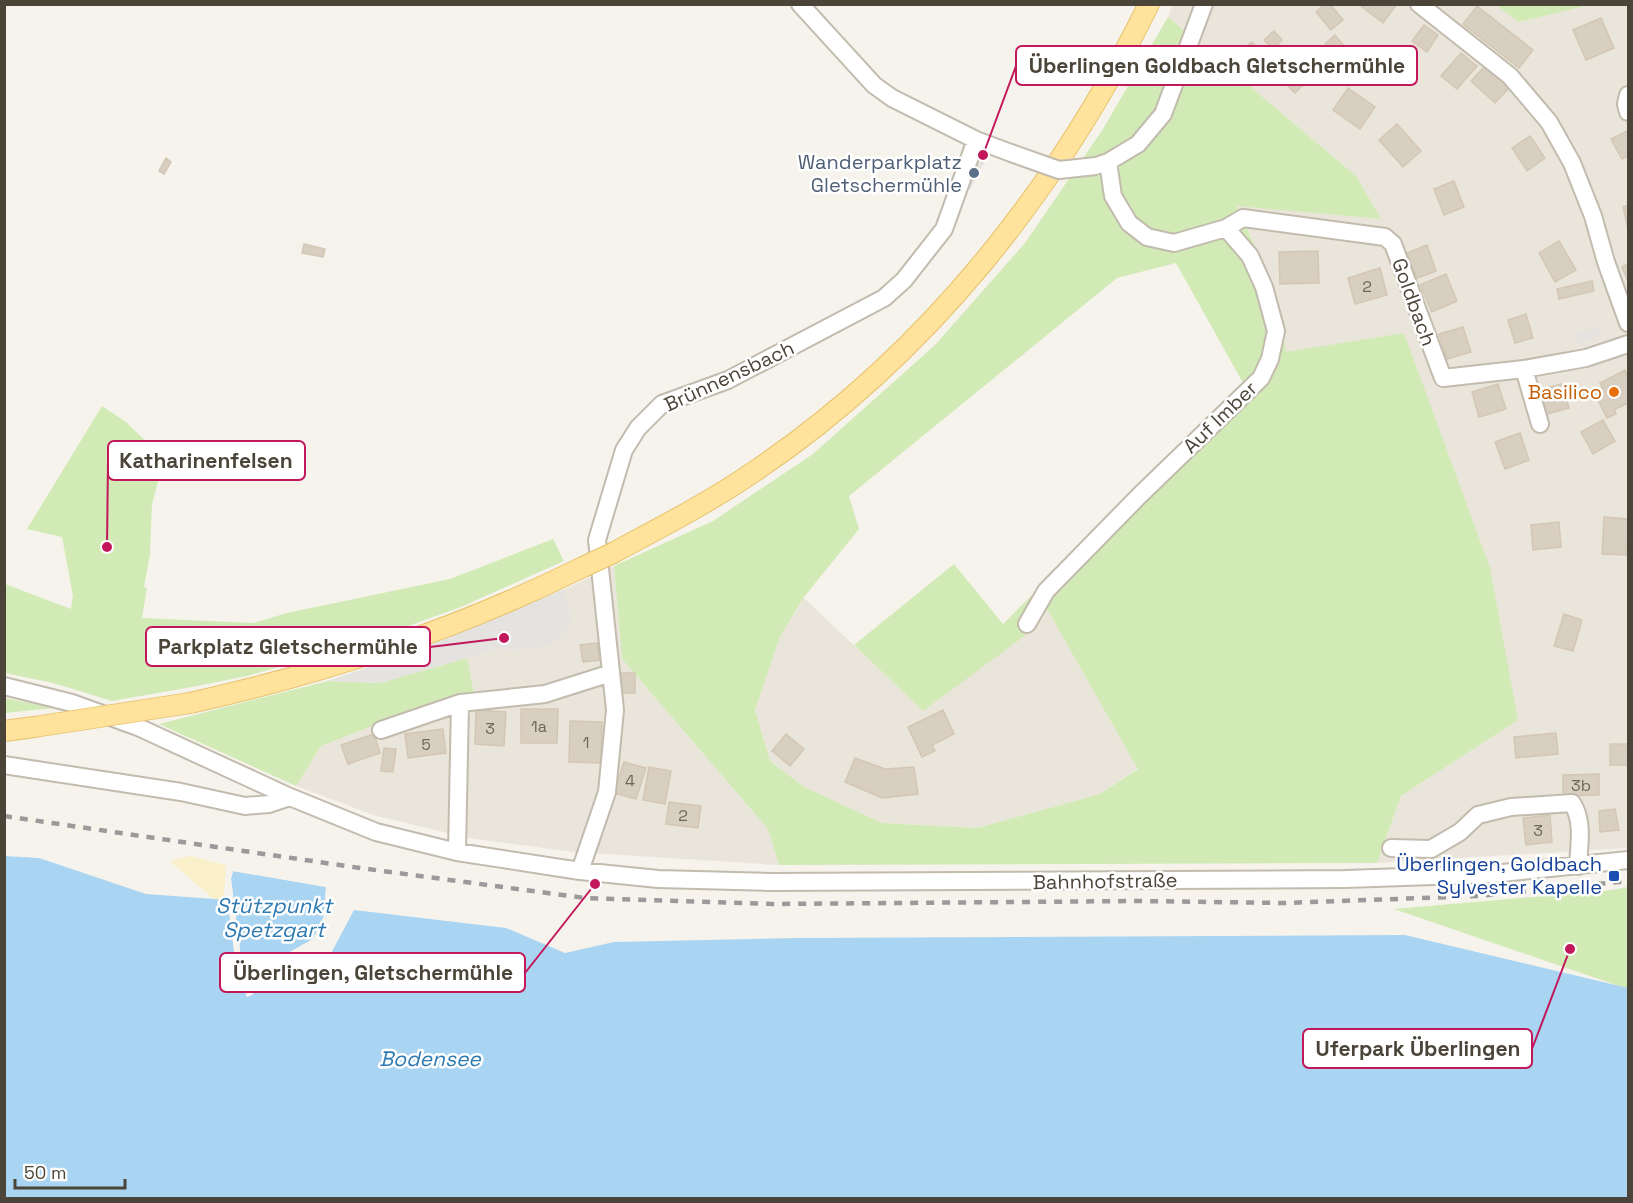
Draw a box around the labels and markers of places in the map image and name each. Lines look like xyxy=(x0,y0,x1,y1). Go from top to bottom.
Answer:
callout: Überlingen Goldbach Gletschermühle xyxy=(1016,46,1417,85)
place label: Wanderparkplatz Gletschermühle xyxy=(798,149,962,198)
marker: Wanderparkplatz Gletschermühle xyxy=(967,166,981,180)
place label: Basilico xyxy=(1528,379,1602,405)
marker: Basilico xyxy=(1607,385,1621,399)
callout: Katharinenfelsen xyxy=(108,441,305,480)
callout: Parkplatz Gletschermühle xyxy=(146,627,430,666)
place label: Überlingen, Goldbach Sylvester Kapelle xyxy=(1396,851,1602,900)
marker: Überlingen, Goldbach Sylvester Kapelle xyxy=(1607,869,1621,883)
callout: Überlingen, Gletschermühle xyxy=(220,953,525,992)
callout: Uferpark Überlingen xyxy=(1303,1029,1532,1068)

